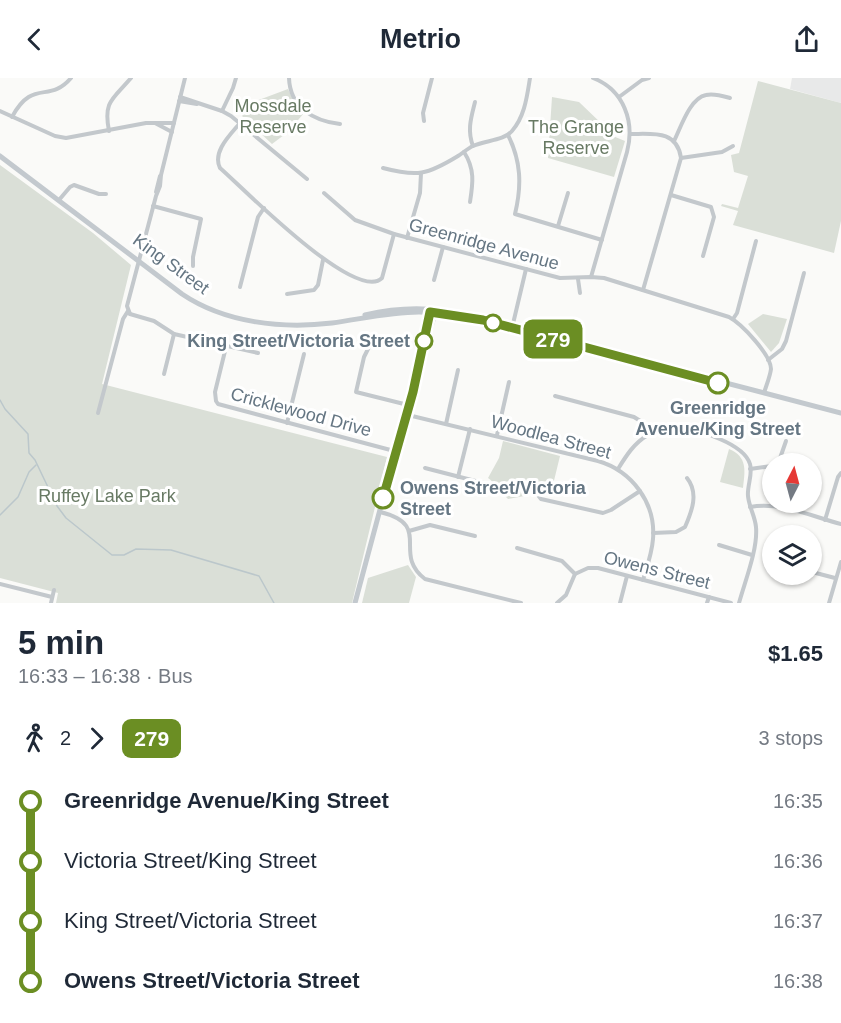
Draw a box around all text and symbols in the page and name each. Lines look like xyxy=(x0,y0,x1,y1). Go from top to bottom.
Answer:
icon: back xyxy=(18,23,51,56)
icon: share xyxy=(790,23,823,56)
text: Metrio xyxy=(380,24,461,54)
park label: Mossdale Reserve xyxy=(234,96,312,137)
park label: The Grange Reserve xyxy=(528,117,624,158)
street label: Greenridge Avenue xyxy=(407,214,561,274)
street label: King Street xyxy=(129,230,213,298)
unlabelled marker xyxy=(484,314,502,332)
line badge: 279 xyxy=(518,320,588,358)
text: 279 xyxy=(535,328,571,351)
place label: King Street/Victoria Street xyxy=(187,331,410,351)
marker: King Street/Victoria Street xyxy=(415,332,433,350)
marker: Greenridge Avenue/King Street xyxy=(707,372,729,394)
street label: Cricklewood Drive xyxy=(228,384,374,440)
place label: Greenridge Avenue/King Street xyxy=(635,398,801,439)
street label: Woodlea Street xyxy=(489,411,613,463)
north arrow xyxy=(762,453,822,513)
map controls xyxy=(762,453,822,585)
place label: Owens Street/Victoria Street xyxy=(400,478,587,519)
park label: Ruffey Lake Park xyxy=(38,486,177,506)
marker: Owens Street/Victoria Street xyxy=(372,487,394,509)
button: layers xyxy=(762,525,822,585)
street label: Owens Street xyxy=(602,547,712,593)
text: 5 min xyxy=(18,624,104,661)
text: $1.65 xyxy=(768,641,823,666)
text: 16:33 – 16:38 · Bus xyxy=(18,665,193,687)
icon: walk xyxy=(18,722,51,755)
icon: forward xyxy=(80,722,113,755)
text: 2 xyxy=(60,727,71,749)
text: 279 xyxy=(134,727,169,750)
text: 3 stops xyxy=(759,727,823,749)
text: Greenridge Avenue/King Street xyxy=(64,788,389,813)
text: 16:35 xyxy=(773,790,823,812)
text: Victoria Street/King Street xyxy=(64,848,317,873)
text: 16:36 xyxy=(773,850,823,872)
text: King Street/Victoria Street xyxy=(64,908,317,933)
text: 16:37 xyxy=(773,910,823,932)
text: Owens Street/Victoria Street xyxy=(64,968,360,993)
text: 16:38 xyxy=(773,970,823,992)

